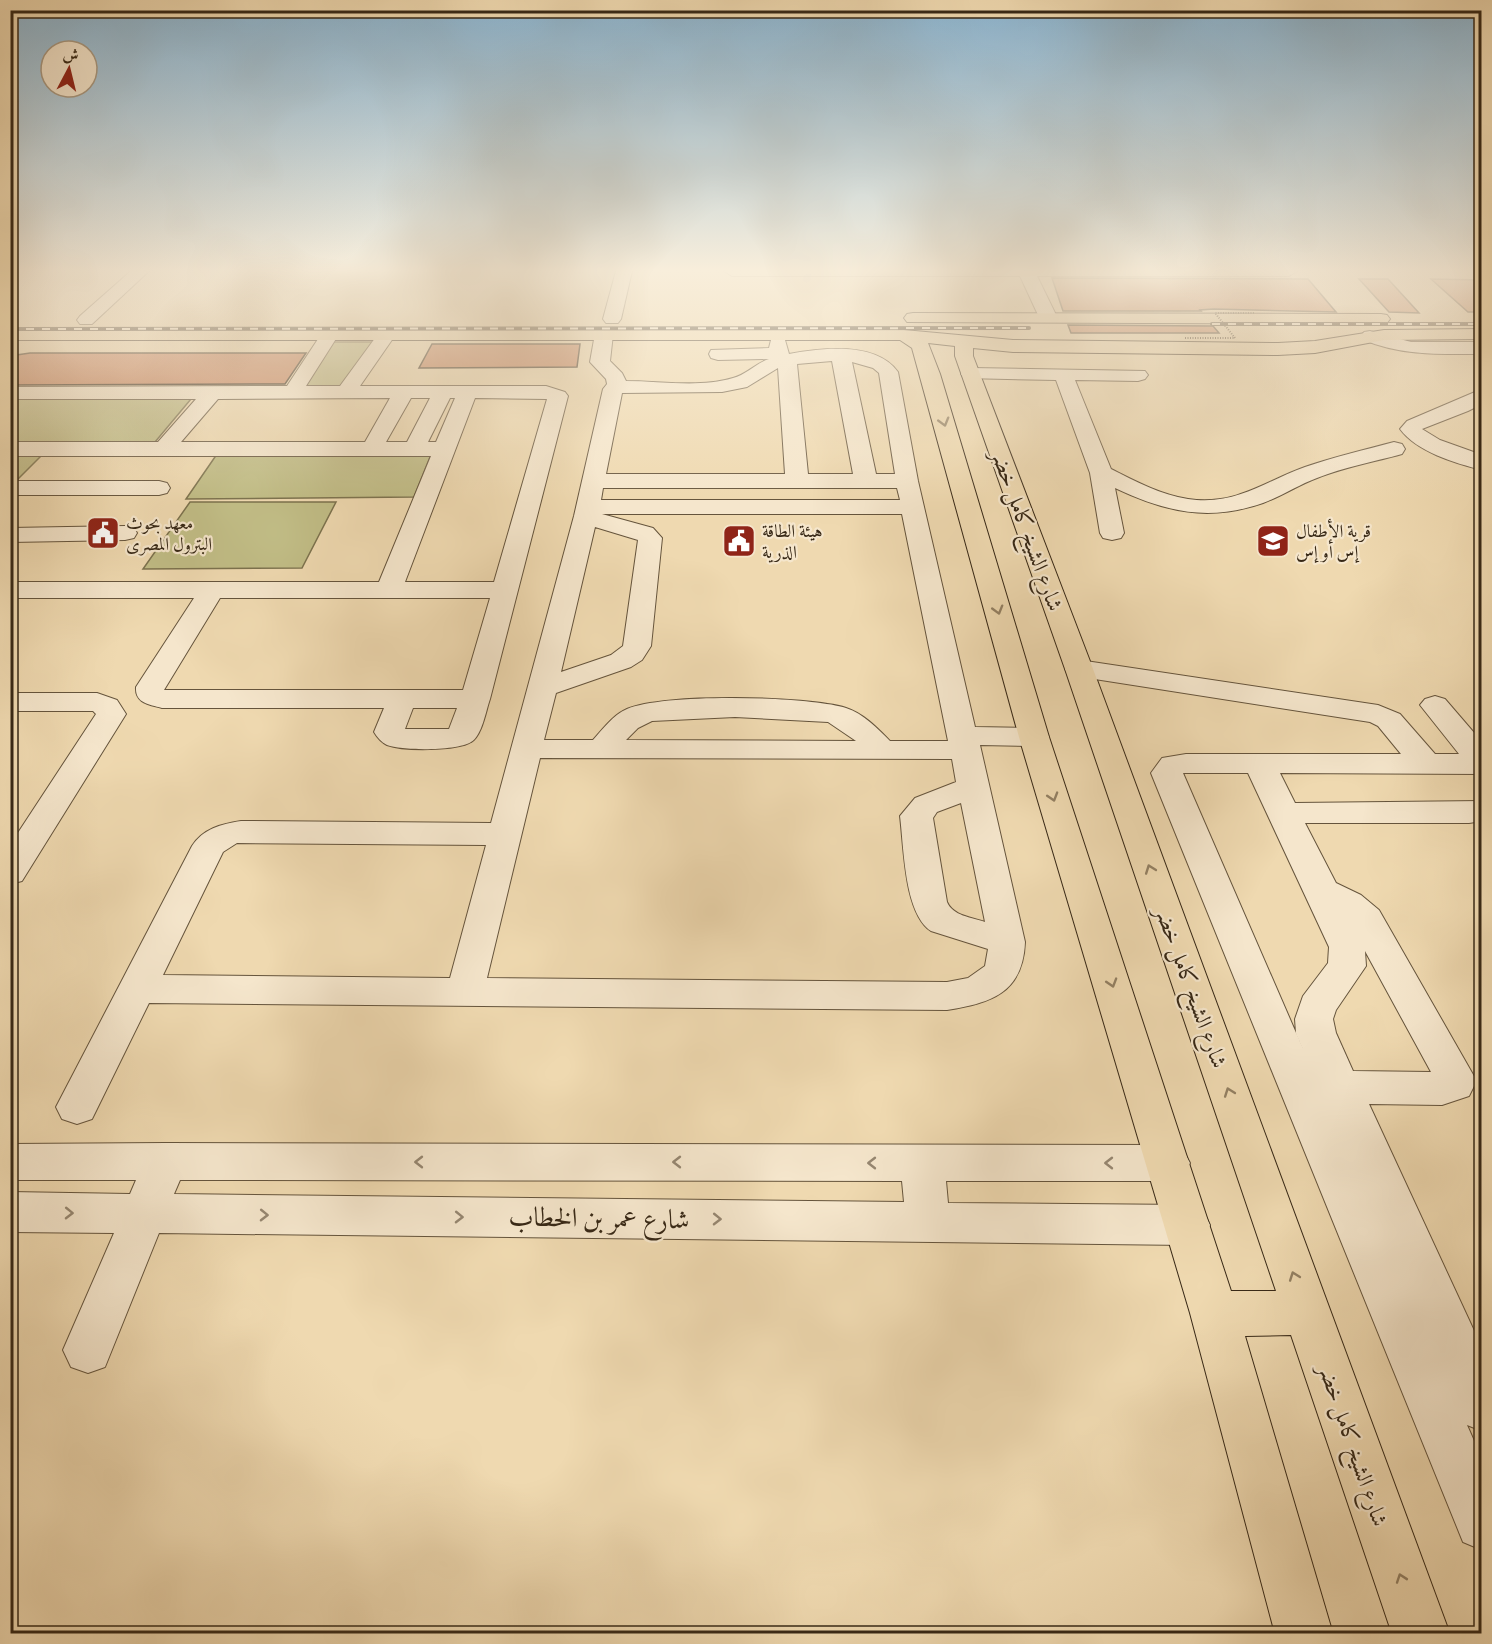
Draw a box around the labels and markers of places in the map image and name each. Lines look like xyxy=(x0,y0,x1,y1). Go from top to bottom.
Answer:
place label: معهد بحوث البترول المصرى xyxy=(126,512,212,556)
public building icon: معهد بحوث البترول المصرى xyxy=(85,515,121,551)
place label: قرية الأطفال إس أو إس xyxy=(1296,518,1371,564)
place label: هيئة الطاقة الذرية xyxy=(762,520,823,564)
public building icon: هيئة الطاقة الذرية xyxy=(721,523,757,559)
school or university icon: قرية الأطفال إس أو إس xyxy=(1255,523,1291,559)

